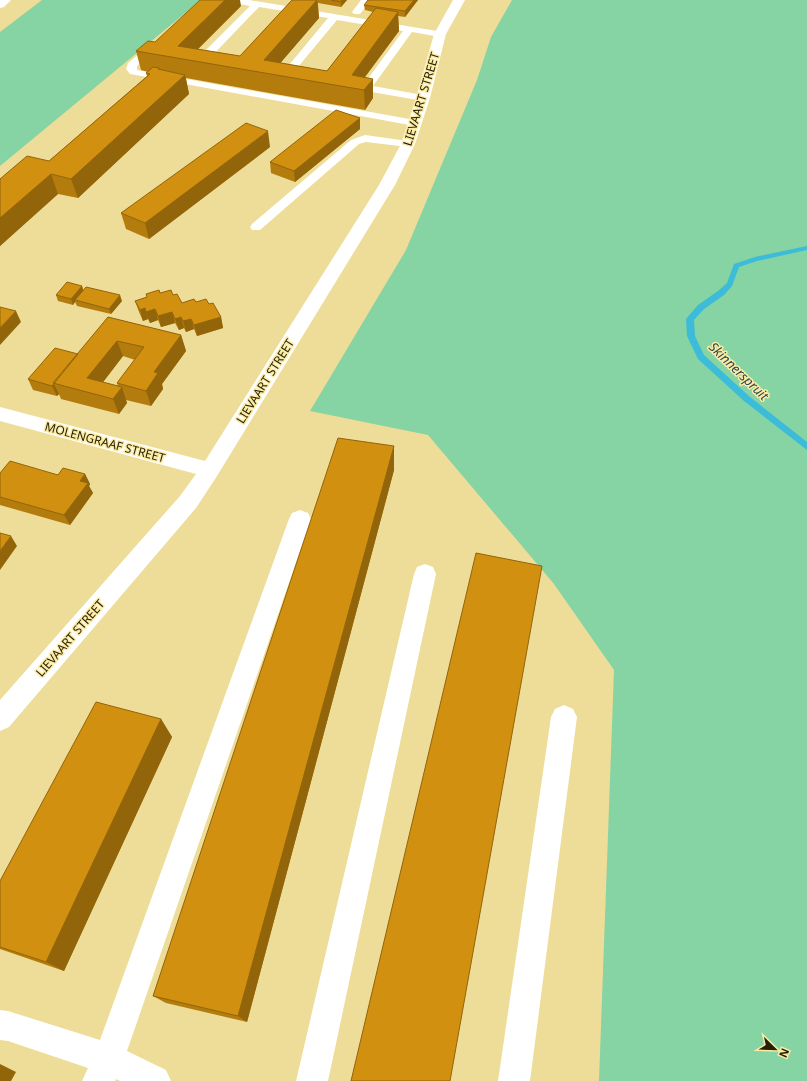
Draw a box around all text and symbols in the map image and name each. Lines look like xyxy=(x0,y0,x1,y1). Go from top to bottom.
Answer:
street label: LIEVAART STREET xyxy=(399,50,443,148)
street label: LIEVAART STREET xyxy=(232,335,298,427)
water label: Skinnerspruit xyxy=(705,338,773,405)
street label: MOLENGRAAF STREET xyxy=(43,418,167,466)
street label: LIEVAART STREET xyxy=(32,596,108,680)
north arrow xyxy=(755,1029,795,1069)
text: N xyxy=(776,1046,793,1060)

